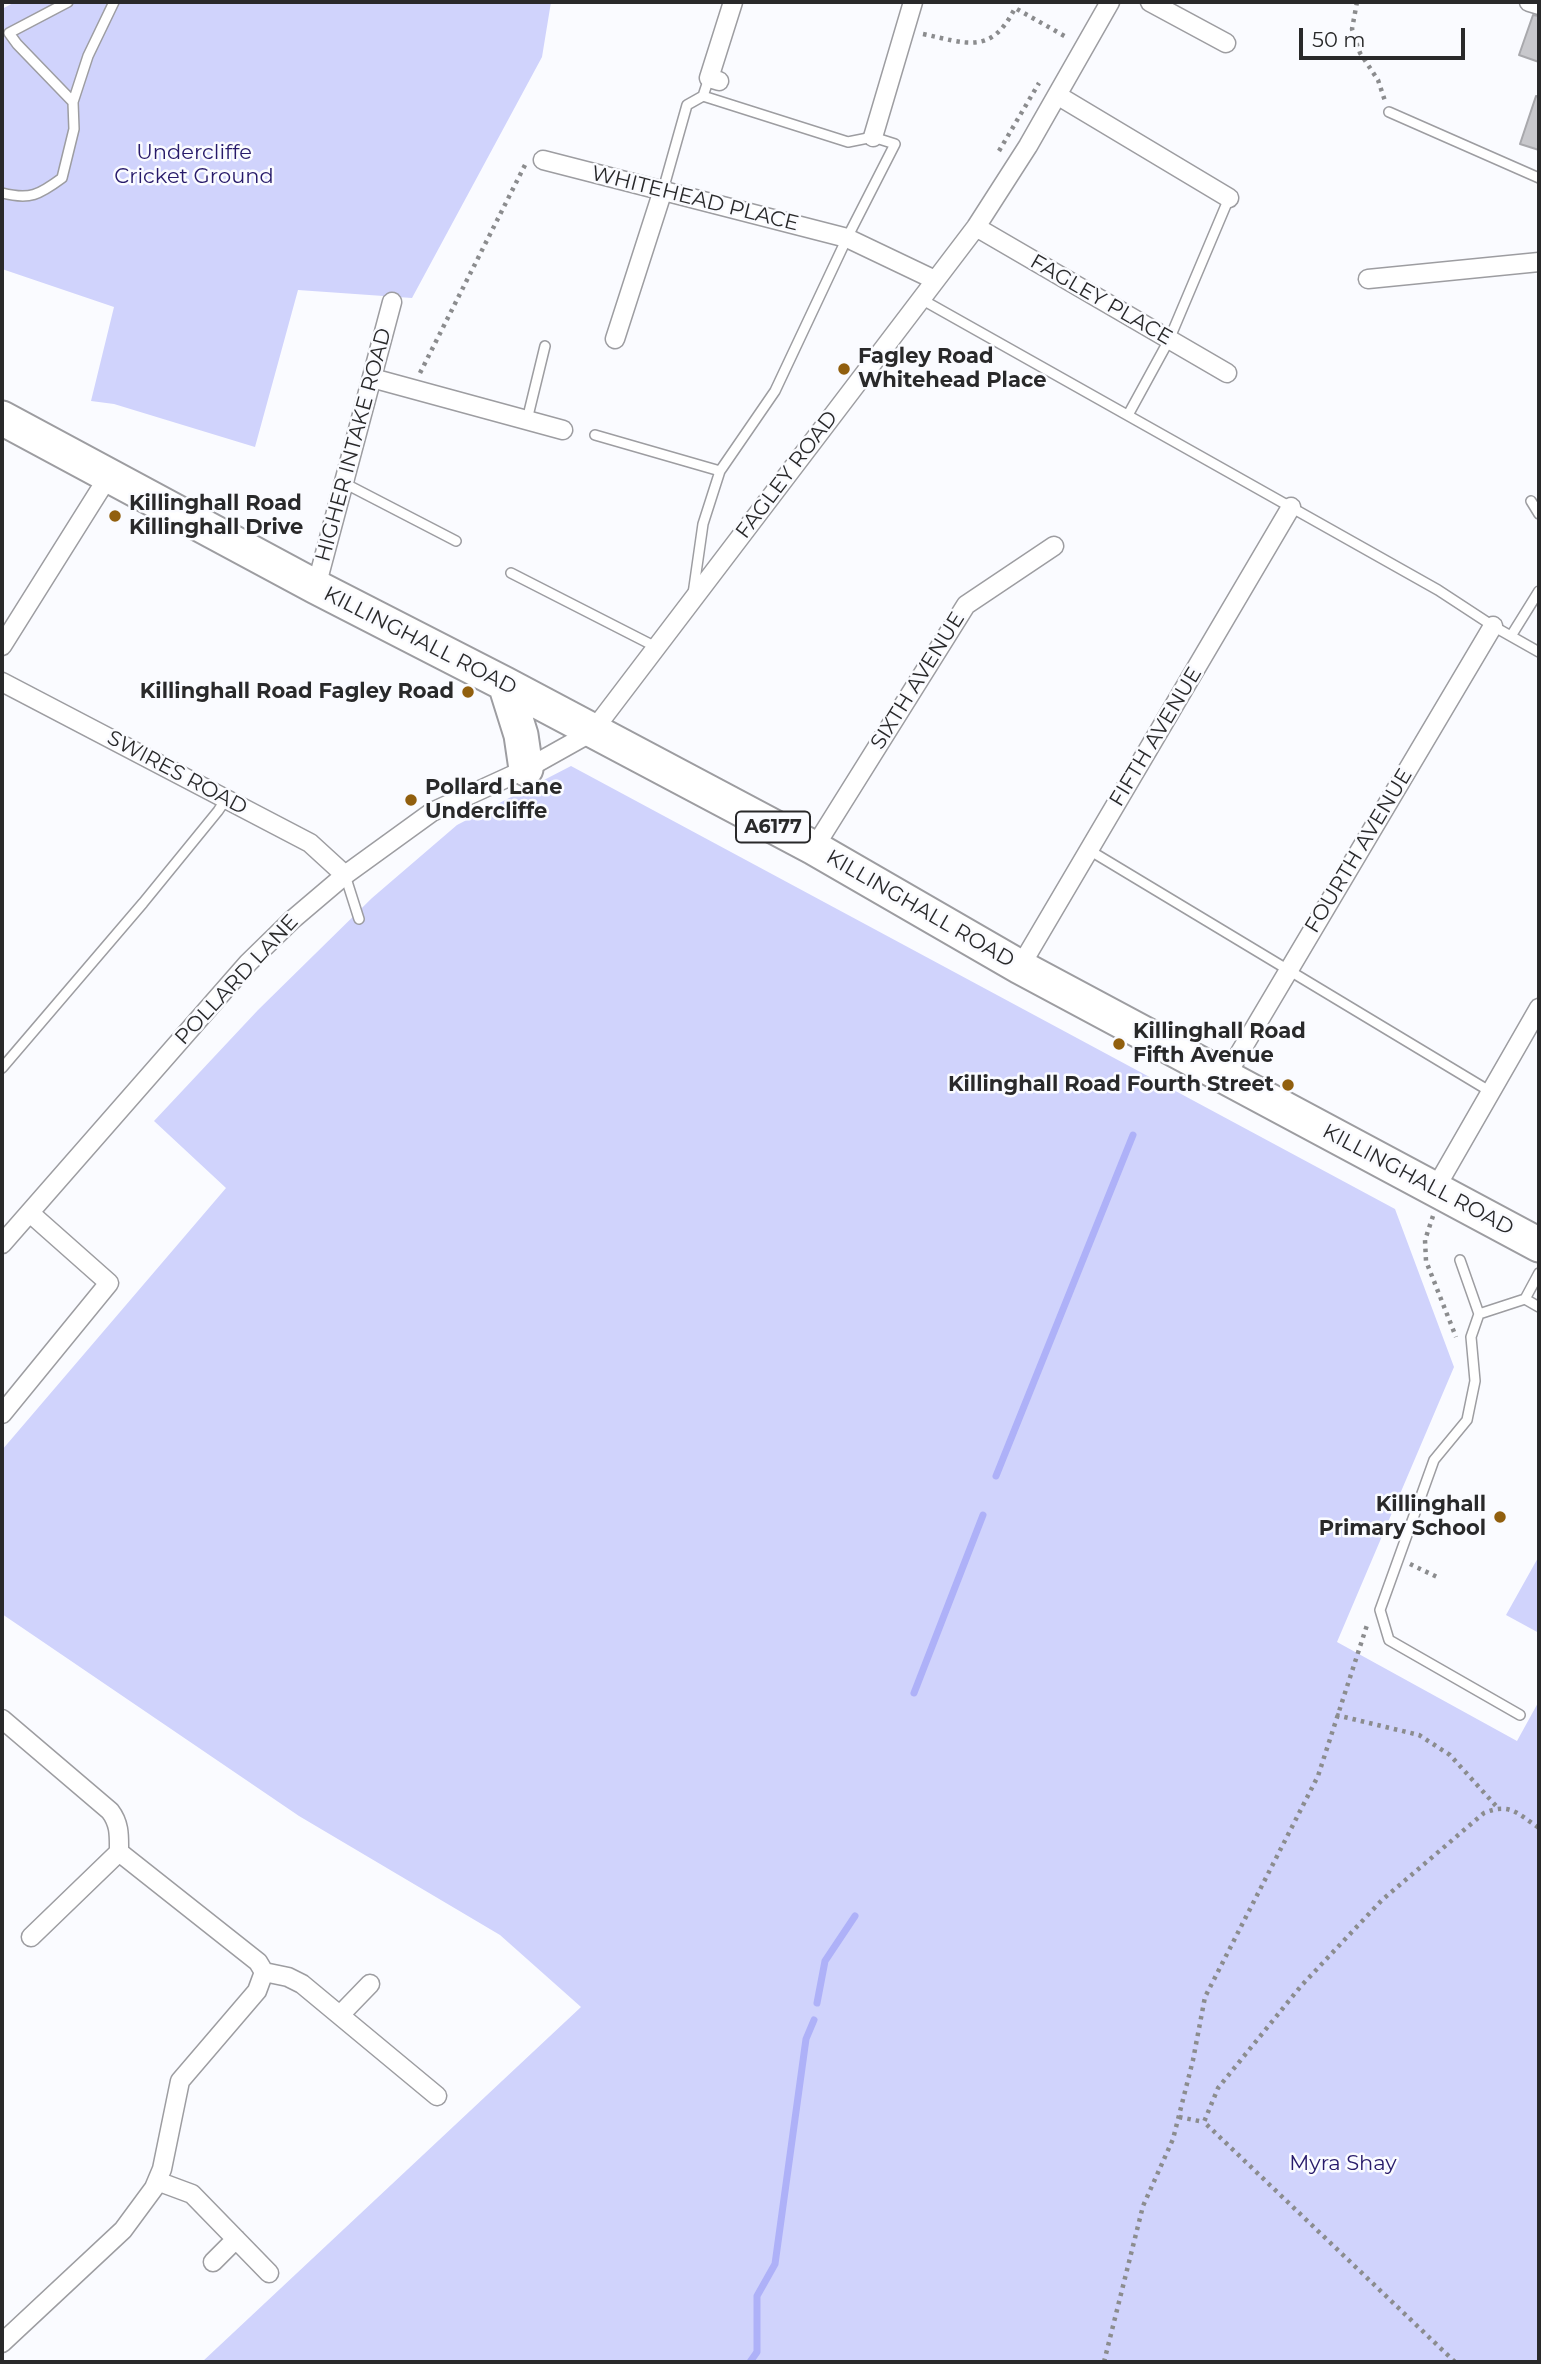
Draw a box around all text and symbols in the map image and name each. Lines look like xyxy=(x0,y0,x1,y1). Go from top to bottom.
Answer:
scale bar xyxy=(1303,14,1469,58)
text: 50 m xyxy=(1312,27,1366,52)
park label: Undercliffe Cricket Ground xyxy=(114,140,274,190)
street label: WHITEHEAD PLACE xyxy=(589,161,801,237)
street label: FAGLEY PLACE xyxy=(1026,249,1176,351)
street label: HIGHER INTAKE ROAD xyxy=(311,325,397,565)
place label: Fagley Road Whitehead Place xyxy=(858,344,1046,394)
marker: Fagley Road Whitehead Place xyxy=(836,361,852,377)
street label: FAGLEY ROAD xyxy=(731,406,843,544)
place label: Killinghall Road Killinghall Drive xyxy=(129,491,303,541)
marker: Killinghall Road Killinghall Drive xyxy=(107,508,123,524)
street label: KILLINGHALL ROAD xyxy=(319,581,521,701)
street label: SIXTH AVENUE xyxy=(866,608,970,754)
street label: FIFTH AVENUE xyxy=(1104,663,1208,811)
place label: Killinghall Road Fagley Road xyxy=(140,679,454,705)
marker: Killinghall Road Fagley Road xyxy=(460,684,476,700)
street label: SWIRES ROAD xyxy=(103,726,251,820)
street label: FOURTH AVENUE xyxy=(1300,764,1418,938)
place label: Pollard Lane Undercliffe xyxy=(425,775,562,825)
marker: Pollard Lane Undercliffe xyxy=(403,792,419,808)
road number: A6177 xyxy=(736,812,810,842)
street label: KILLINGHALL ROAD xyxy=(821,845,1019,973)
street label: POLLARD LANE xyxy=(170,910,304,1050)
place label: Killinghall Road Fifth Avenue xyxy=(1133,1019,1306,1069)
marker: Killinghall Road Fifth Avenue xyxy=(1111,1036,1127,1052)
place label: Killinghall Road Fourth Street xyxy=(948,1072,1274,1098)
marker: Killinghall Road Fourth Street xyxy=(1280,1077,1296,1093)
street label: KILLINGHALL ROAD xyxy=(1318,1119,1518,1241)
place label: Killinghall Primary School xyxy=(1319,1492,1486,1542)
marker: Killinghall Primary School xyxy=(1492,1509,1508,1525)
park label: Myra Shay xyxy=(1289,2151,1397,2177)

